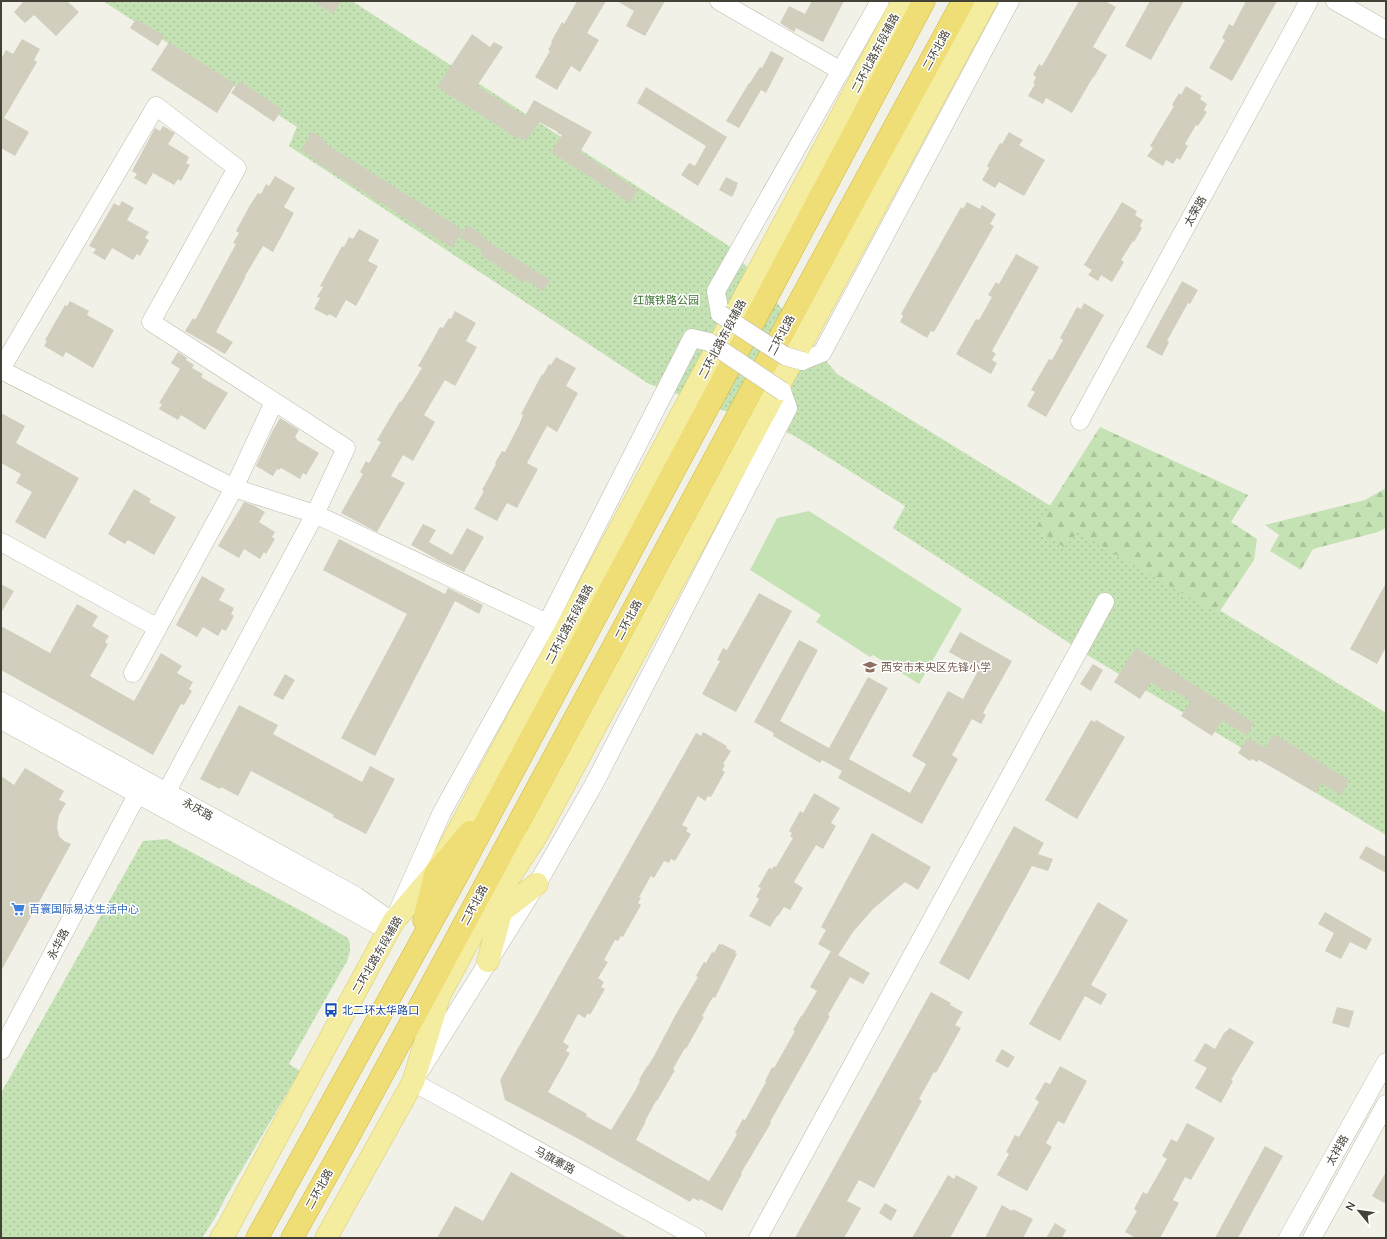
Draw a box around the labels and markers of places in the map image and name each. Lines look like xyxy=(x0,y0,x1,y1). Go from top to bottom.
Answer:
school or university icon: 西安市未央区先锋小学 xyxy=(862,659,878,675)
place label: 西安市未央区先锋小学 xyxy=(881,660,991,674)
supermarket icon: 百寰国际易达生活中心 xyxy=(10,901,26,917)
place label: 百寰国际易达生活中心 xyxy=(29,902,139,916)
bus stop icon: 北二环太华路口 xyxy=(323,1002,339,1018)
place label: 北二环太华路口 xyxy=(342,1003,419,1017)

